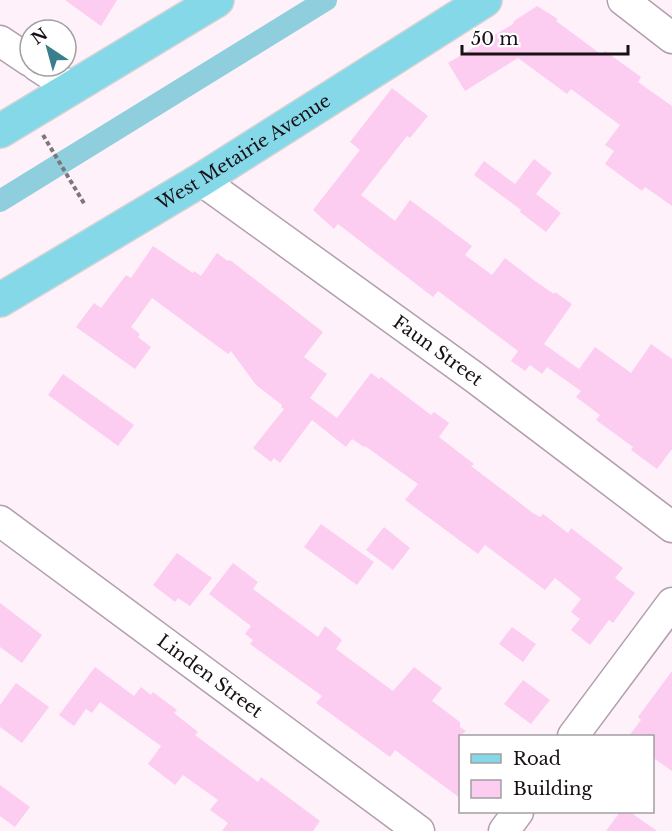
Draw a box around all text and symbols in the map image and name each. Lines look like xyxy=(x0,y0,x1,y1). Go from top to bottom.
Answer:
north arrow xyxy=(18,18,78,78)
scale bar xyxy=(462,18,628,56)
text: N xyxy=(27,23,51,48)
text: 50 m xyxy=(471,28,519,50)
street label: West Metairie Avenue xyxy=(152,90,335,215)
street label: Faun Street xyxy=(389,311,487,391)
street label: Linden Street xyxy=(153,630,267,723)
legend xyxy=(459,735,654,813)
text: Road xyxy=(513,748,561,770)
text: Building xyxy=(513,778,592,800)

